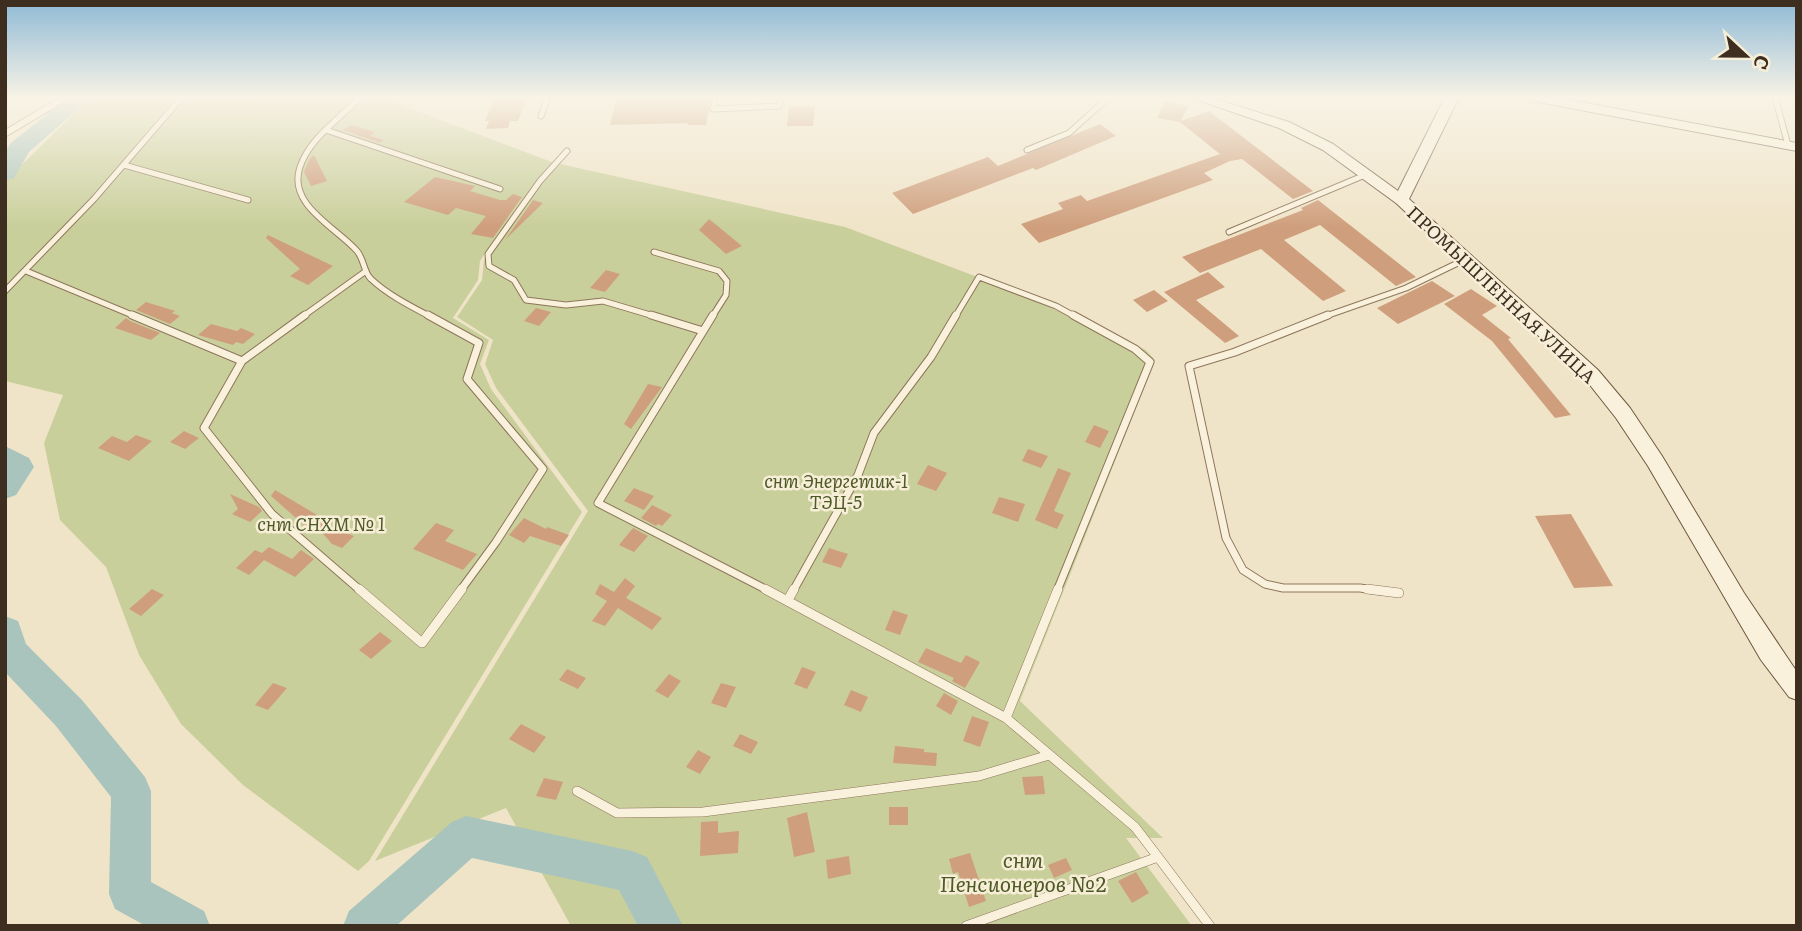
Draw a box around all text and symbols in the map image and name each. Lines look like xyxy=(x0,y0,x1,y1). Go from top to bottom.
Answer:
north arrow xyxy=(1711,21,1781,91)
text: С xyxy=(1747,51,1778,74)
street label: ПРОМЫШЛЕННАЯ УЛИЦА xyxy=(1401,199,1603,389)
park label: снт Энергетик-1 ТЭЦ-5 xyxy=(764,467,908,515)
park label: снт СНХМ № 1 xyxy=(257,510,385,537)
park label: снт Пенсионеров №2 xyxy=(940,843,1106,898)

